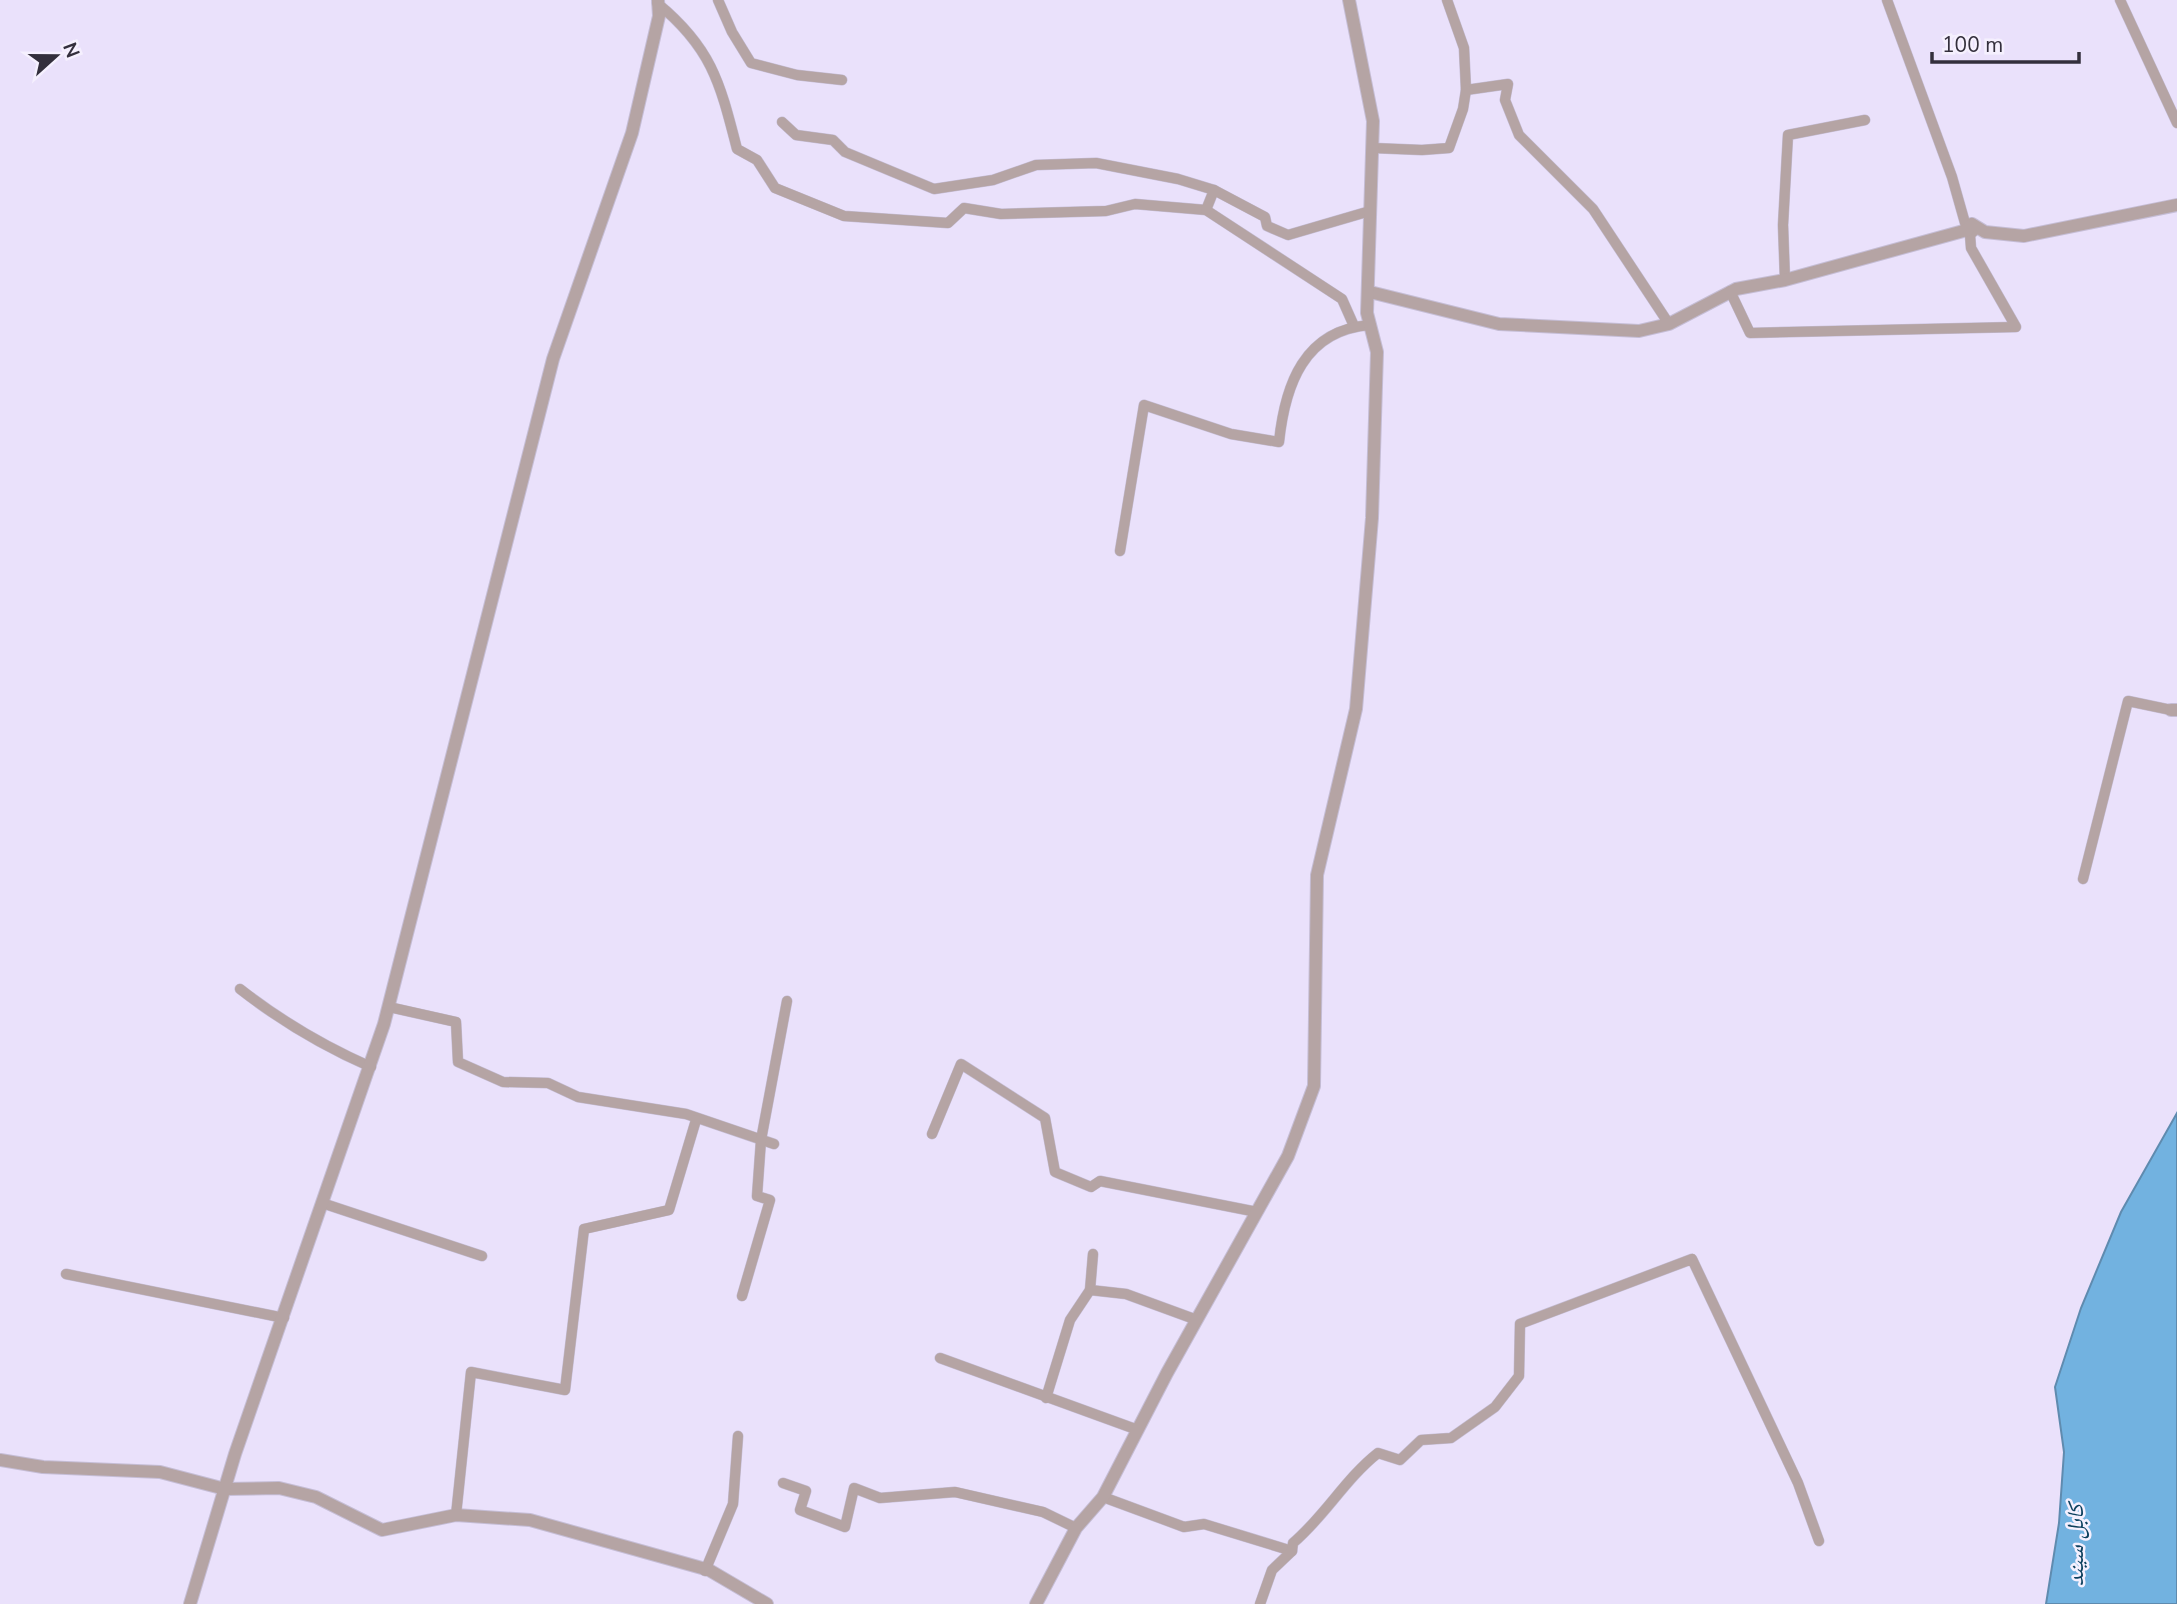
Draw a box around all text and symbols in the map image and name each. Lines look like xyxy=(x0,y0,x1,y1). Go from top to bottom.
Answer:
north arrow xyxy=(21,21,91,91)
scale bar xyxy=(1932,21,2079,65)
text: 100 m xyxy=(1942,31,2003,59)
text: N xyxy=(56,39,86,62)
water label: کابل سيند xyxy=(2060,1500,2091,1586)

